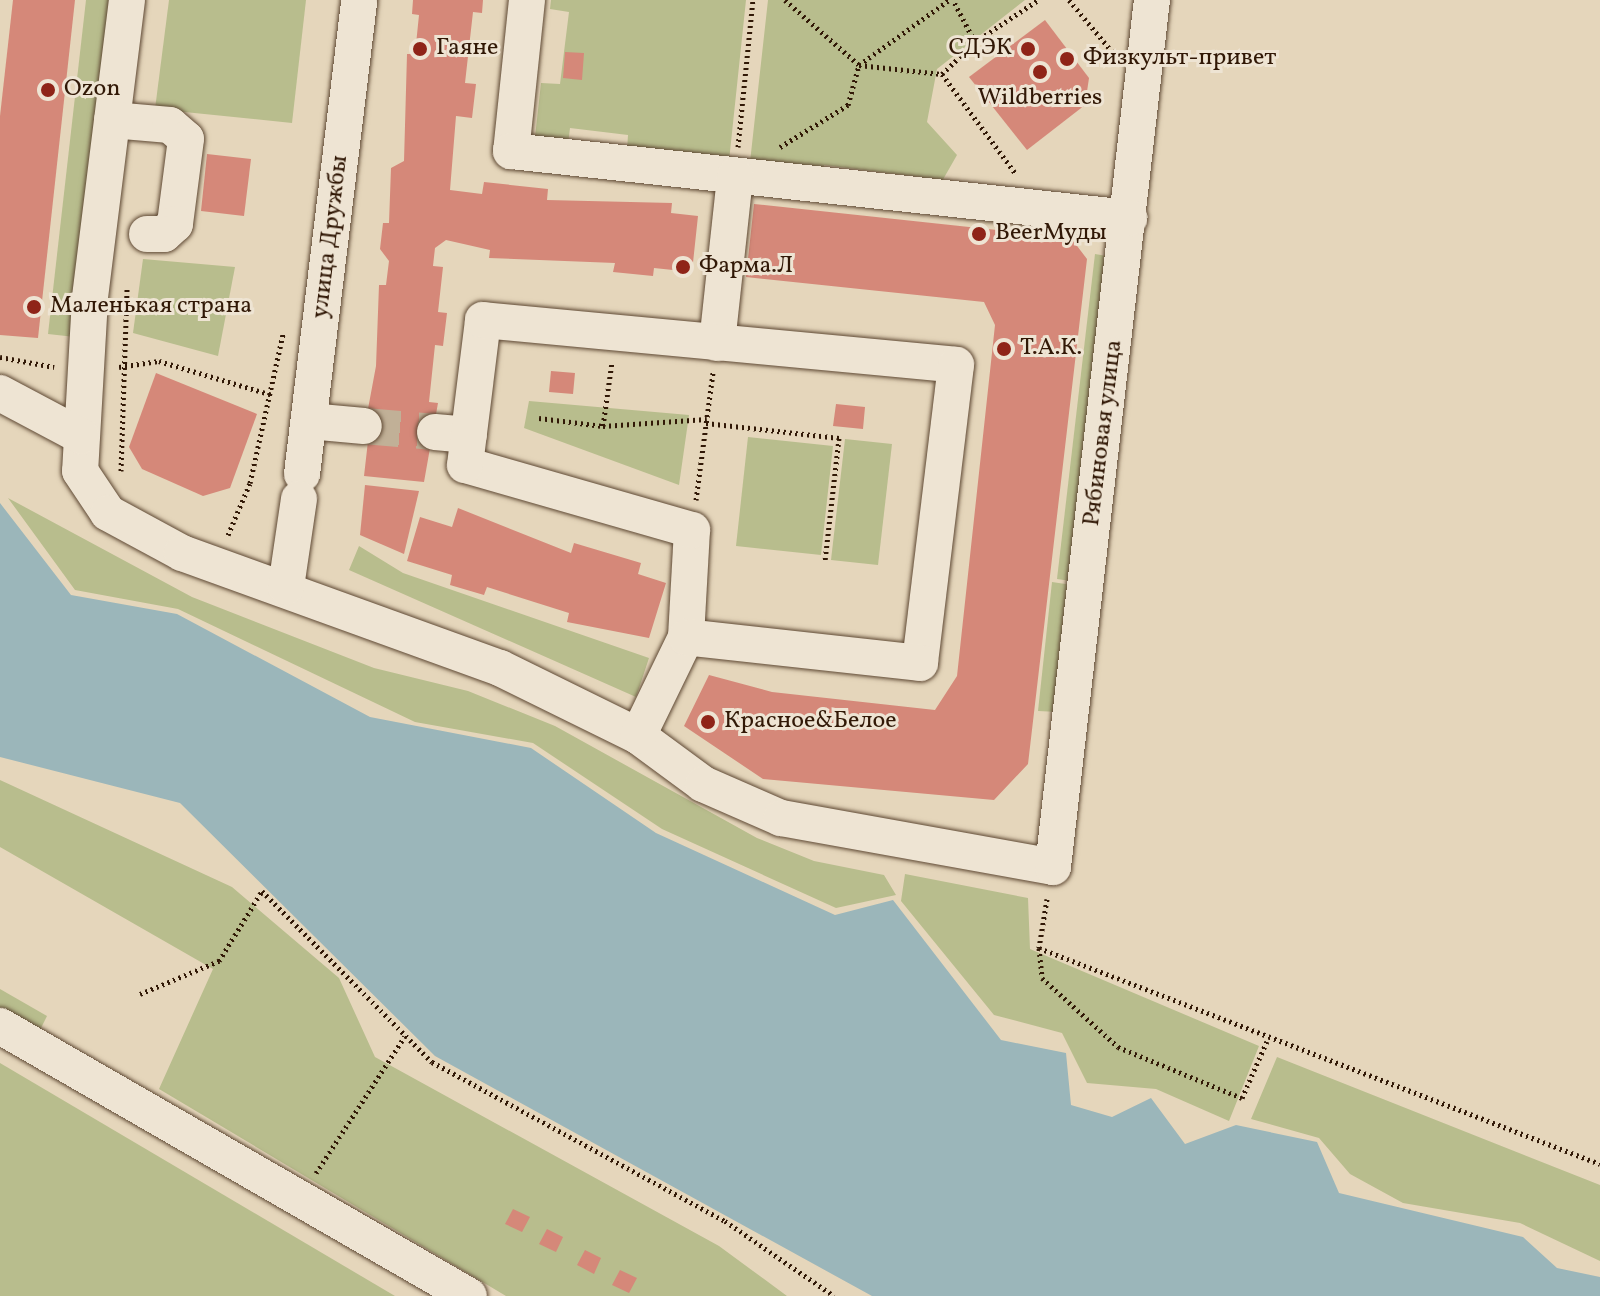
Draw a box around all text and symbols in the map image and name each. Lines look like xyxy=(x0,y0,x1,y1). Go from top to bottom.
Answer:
place label: Гаяне xyxy=(436,35,498,63)
place label: СДЭК xyxy=(948,35,1012,63)
marker: Гаяне xyxy=(411,40,429,58)
marker: СДЭК xyxy=(1019,40,1037,58)
place label: Физкульт-привет xyxy=(1083,45,1276,73)
marker: Физкульт-привет xyxy=(1058,50,1076,68)
marker: Wildberries xyxy=(1031,63,1049,81)
place label: Ozon xyxy=(64,76,121,104)
marker: Ozon xyxy=(39,81,57,99)
place label: Wildberries xyxy=(978,85,1102,113)
street label: улица Дружбы xyxy=(307,154,355,320)
place label: BeerМуды xyxy=(995,220,1107,248)
marker: BeerМуды xyxy=(970,225,988,243)
place label: Фарма.Л xyxy=(699,253,793,281)
marker: Фарма.Л xyxy=(674,258,692,276)
place label: Маленькая страна xyxy=(50,293,252,321)
marker: Маленькая страна xyxy=(25,298,43,316)
place label: Т.А.К. xyxy=(1020,335,1082,363)
street label: Рябиновая улица xyxy=(1078,338,1130,528)
marker: Т.А.К. xyxy=(995,340,1013,358)
place label: Красное&Белое xyxy=(724,708,897,736)
marker: Красное&Белое xyxy=(699,713,717,731)

